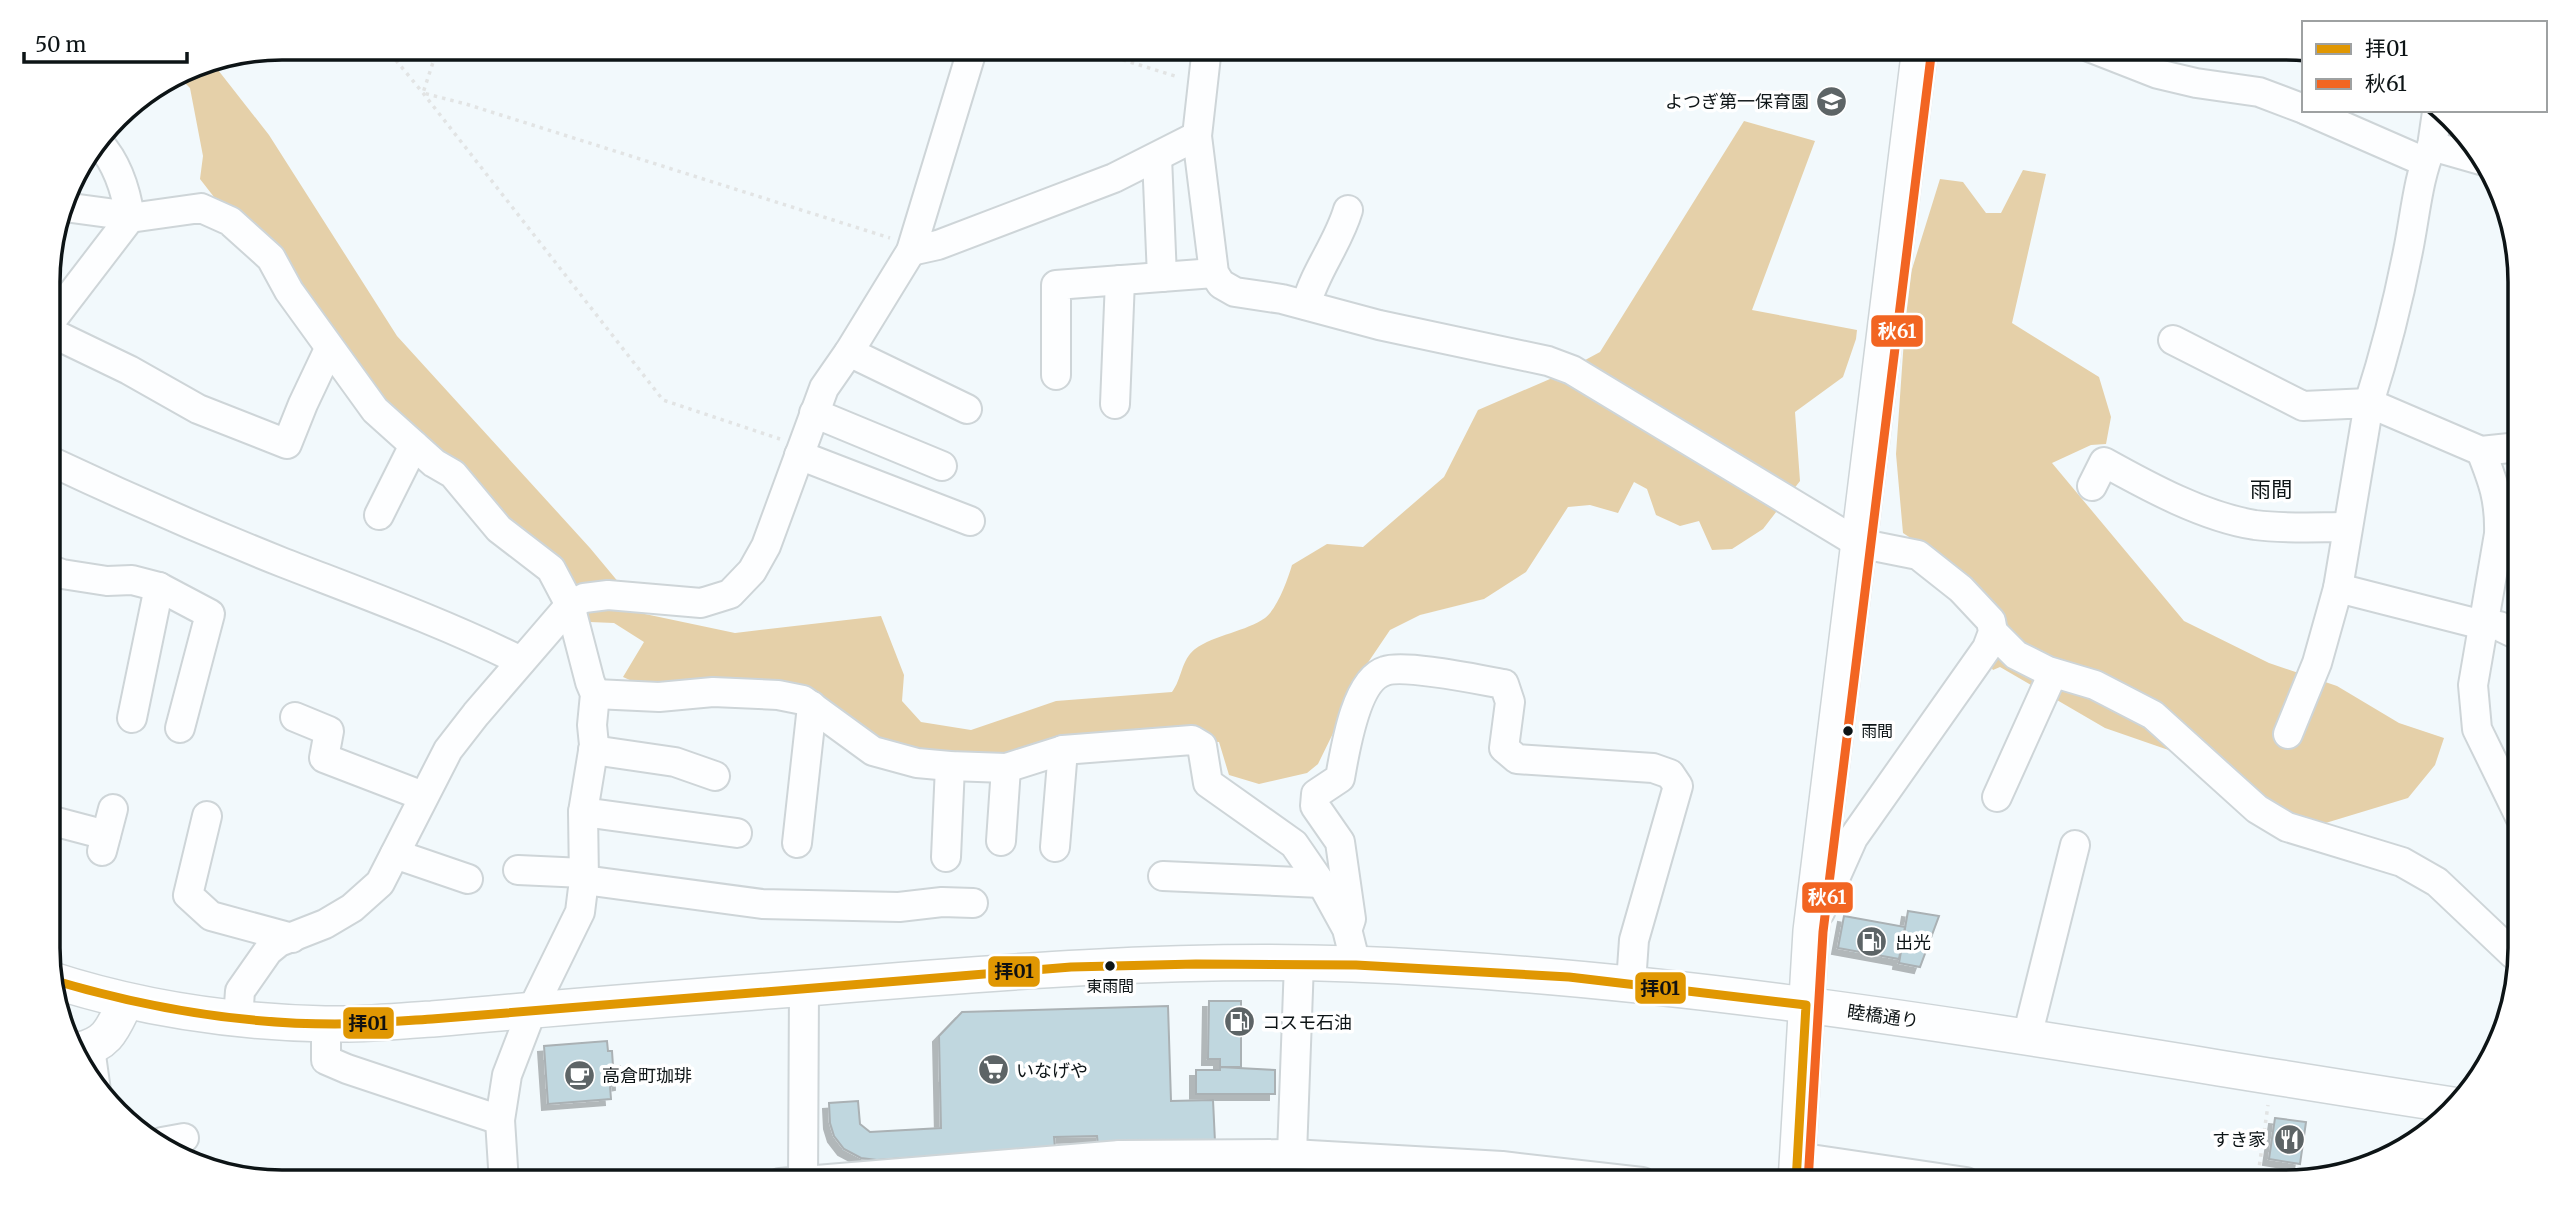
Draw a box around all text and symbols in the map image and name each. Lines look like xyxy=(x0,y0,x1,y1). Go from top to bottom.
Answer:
scale bar xyxy=(24,21,187,65)
legend xyxy=(2302,21,2547,112)
text: 50 m xyxy=(35,31,86,58)
text: 拝01 xyxy=(2365,35,2408,62)
text: 秋61 xyxy=(2365,70,2407,97)
school or university icon: よつぎ第一保育園 xyxy=(1815,84,1849,118)
place label: よつぎ第一保育園 xyxy=(1665,90,1809,113)
line badge: 秋61 xyxy=(1870,314,1924,348)
text: 秋61 xyxy=(1878,319,1916,343)
district label: 雨間 xyxy=(2250,476,2292,503)
place label: 雨間 xyxy=(1861,721,1893,741)
marker: 雨間 xyxy=(1841,724,1855,738)
line badge: 秋61 xyxy=(1801,881,1854,914)
text: 秋61 xyxy=(1808,885,1846,909)
fuel station icon: 出光 xyxy=(1855,925,1889,959)
place label: 出光 xyxy=(1895,931,1931,954)
line badge: 拝01 xyxy=(987,955,1041,988)
text: 拝01 xyxy=(994,959,1034,983)
marker: 東雨間 xyxy=(1103,959,1117,973)
line badge: 拝01 xyxy=(1634,971,1687,1005)
place label: 東雨間 xyxy=(1086,976,1134,996)
text: 拝01 xyxy=(1640,976,1680,1000)
street label: 睦橋通り xyxy=(1846,1000,1920,1032)
fuel station icon: コスモ石油 xyxy=(1222,1005,1256,1039)
line badge: 拝01 xyxy=(342,1006,395,1040)
text: 拝01 xyxy=(348,1011,388,1035)
place label: コスモ石油 xyxy=(1262,1011,1352,1034)
supermarket icon: いなげや xyxy=(976,1053,1010,1087)
cafe icon: 高倉町珈琲 xyxy=(562,1058,596,1092)
place label: いなげや xyxy=(1016,1059,1088,1082)
place label: 高倉町珈琲 xyxy=(602,1064,692,1087)
restaurant icon: すき家 xyxy=(2272,1122,2306,1156)
place label: すき家 xyxy=(2212,1128,2266,1151)

